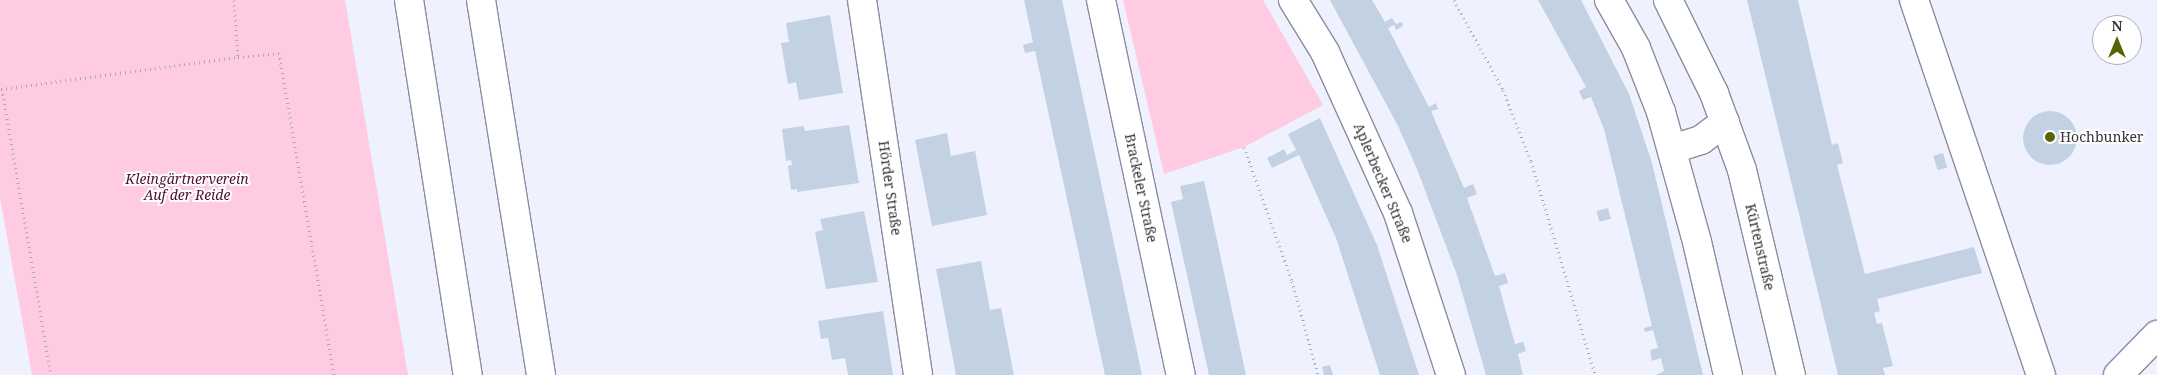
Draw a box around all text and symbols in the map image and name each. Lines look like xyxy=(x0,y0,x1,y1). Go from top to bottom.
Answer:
north arrow xyxy=(2092,15,2142,65)
text: N xyxy=(2111,16,2123,35)
street label: Aplerbecker Straße xyxy=(1350,120,1416,246)
place label: Hochbunker xyxy=(2060,129,2143,145)
marker: Hochbunker xyxy=(2044,131,2056,143)
street label: Brackeler Straße xyxy=(1121,132,1161,244)
street label: Hörder Straße xyxy=(875,140,905,236)
park label: Kleingärtnerverein Auf der Reide xyxy=(125,171,249,203)
street label: Kürtenstraße xyxy=(1742,202,1778,292)

